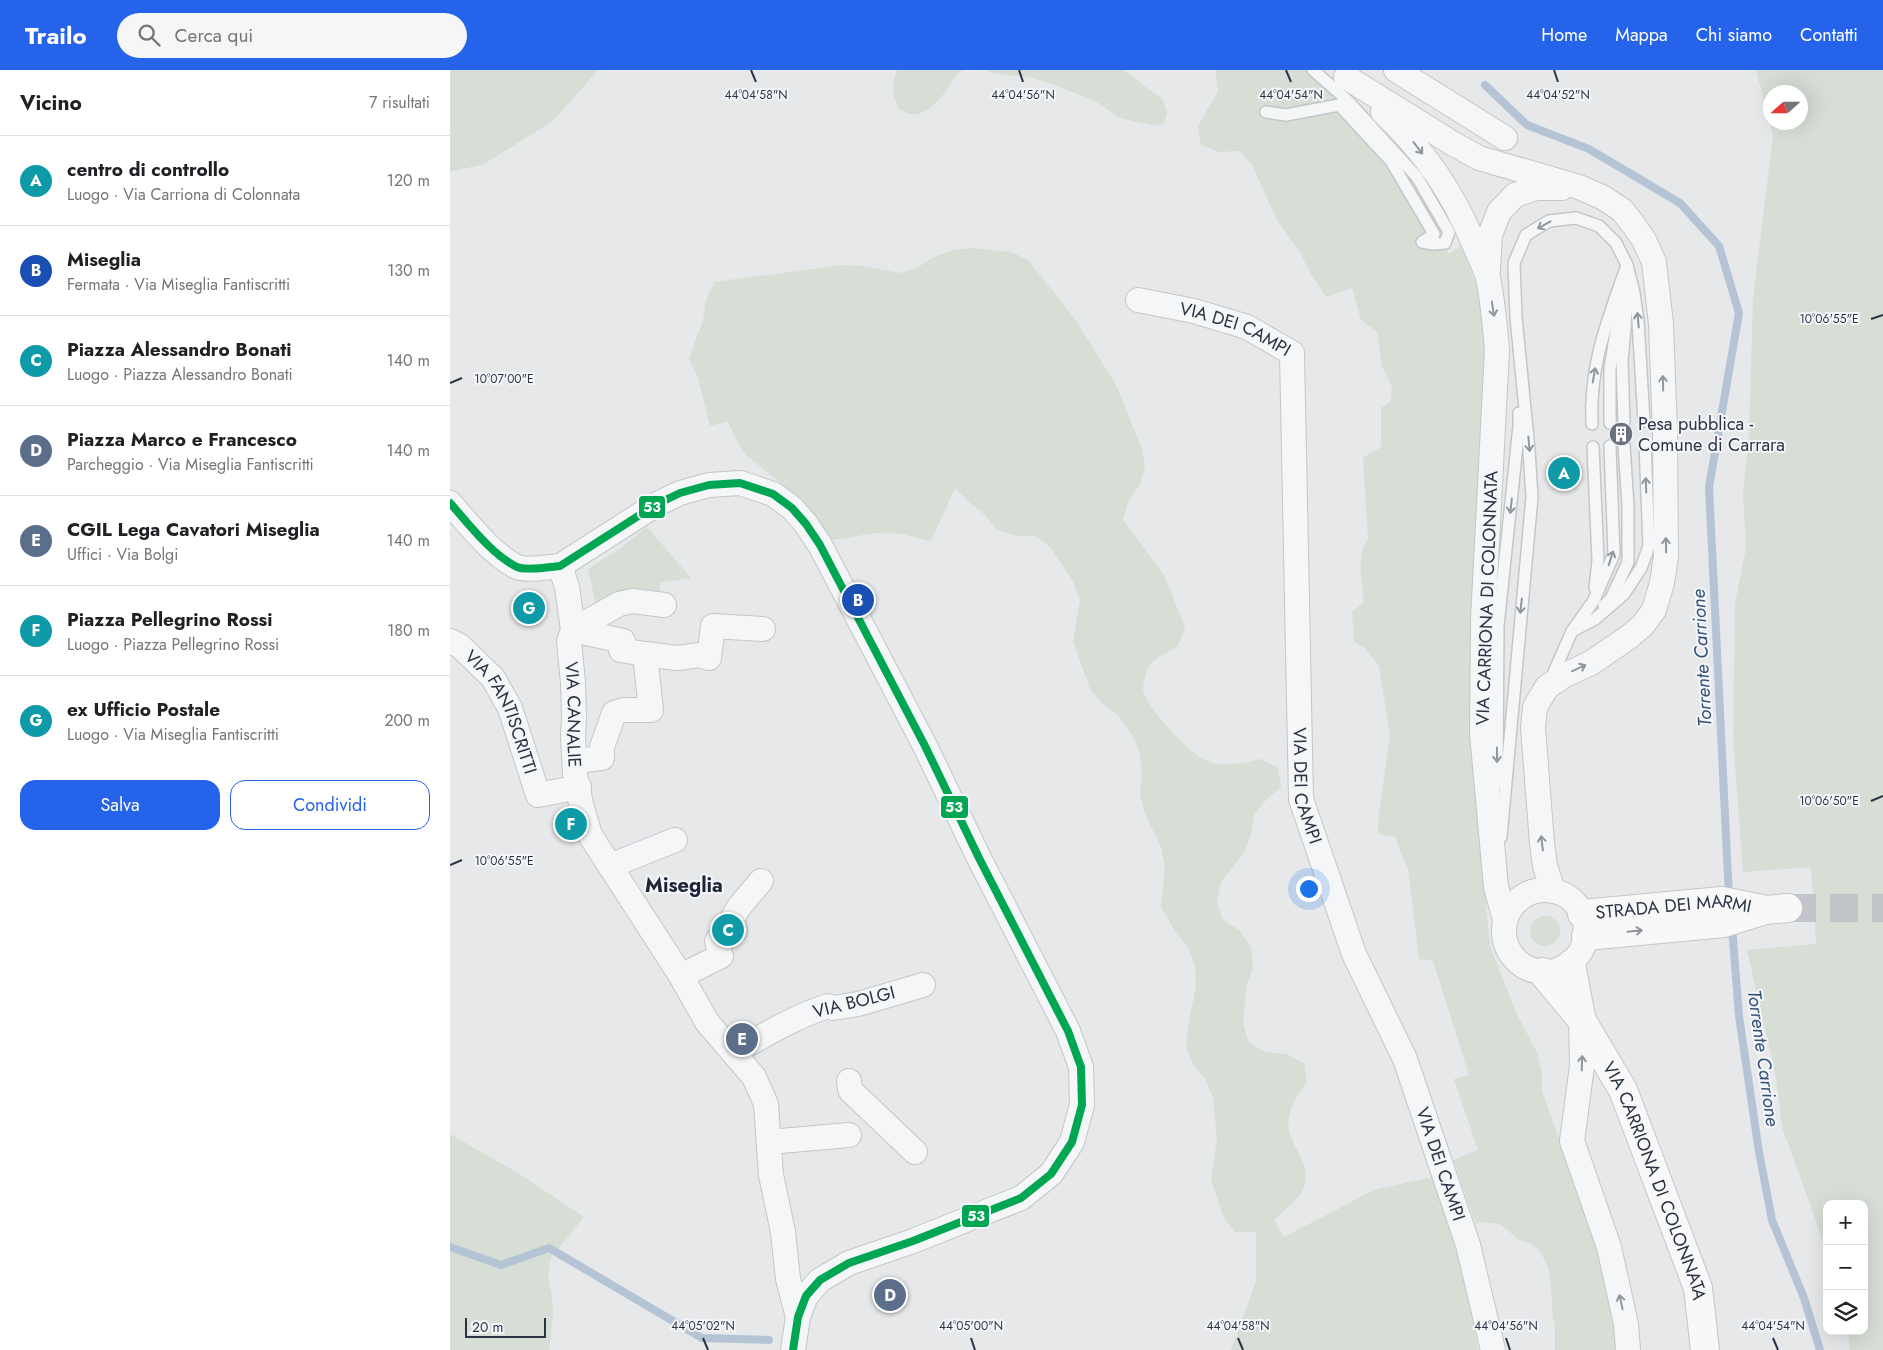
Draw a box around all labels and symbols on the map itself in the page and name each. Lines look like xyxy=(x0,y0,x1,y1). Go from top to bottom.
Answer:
north arrow xyxy=(1763,85,1808,130)
text: 44°04'58"N xyxy=(724,86,788,104)
text: 44°04'56"N xyxy=(991,86,1055,104)
text: 44°04'54"N xyxy=(1259,86,1323,104)
text: 44°04'52"N xyxy=(1526,86,1590,104)
one-way arrow xyxy=(1412,141,1423,154)
one-way arrow xyxy=(1537,220,1551,230)
street label: VIA DEI CAMPI xyxy=(1177,295,1296,363)
one-way arrow xyxy=(1488,300,1498,316)
text: 10°06'55"E xyxy=(1799,310,1859,328)
one-way arrow xyxy=(1633,312,1642,328)
one-way arrow xyxy=(1589,368,1599,384)
text: 10°07'00"E xyxy=(474,370,534,388)
one-way arrow xyxy=(1658,375,1667,391)
place label: Pesa pubblica - Comune di Carrara xyxy=(1638,411,1785,458)
building icon: Pesa pubblica - Comune di Carrara xyxy=(1608,421,1634,447)
one-way arrow xyxy=(1524,435,1534,451)
pin: A xyxy=(1548,454,1580,492)
street label: VIA CARRIONA DI COLONNATA xyxy=(1470,470,1504,726)
one-way arrow xyxy=(1641,477,1651,494)
line badge: 53 xyxy=(638,495,666,519)
text: 53 xyxy=(643,497,661,517)
one-way arrow xyxy=(1507,497,1516,513)
one-way arrow xyxy=(1661,537,1670,553)
one-way arrow xyxy=(1607,551,1616,566)
pin: B xyxy=(842,581,874,619)
water label: Torrente Carrione xyxy=(1684,588,1719,727)
pin: G xyxy=(513,589,545,627)
one-way arrow xyxy=(1516,597,1526,613)
street label: VIA FANTISCRITTI xyxy=(459,644,543,777)
street label: VIA CANALIE xyxy=(558,660,588,768)
one-way arrow xyxy=(1571,663,1586,673)
street label: VIA DEI CAMPI xyxy=(1287,727,1328,847)
one-way arrow xyxy=(1492,746,1502,763)
text: 10°06'50"E xyxy=(1799,792,1859,810)
line badge: 53 xyxy=(940,795,969,819)
text: 53 xyxy=(945,797,963,817)
pin: F xyxy=(555,805,587,843)
one-way arrow xyxy=(1537,835,1547,851)
text: 10°06'55"E xyxy=(474,852,534,870)
district label: Miseglia xyxy=(645,871,723,900)
your location xyxy=(1296,876,1322,902)
street label: STRADA DEI MARMI xyxy=(1594,888,1754,926)
pin: C xyxy=(712,911,744,949)
one-way arrow xyxy=(1627,927,1643,936)
street label: VIA BOLGI xyxy=(810,979,898,1025)
water label: Torrente Carrione xyxy=(1741,988,1787,1129)
pin: E xyxy=(726,1020,758,1058)
one-way arrow xyxy=(1577,1055,1586,1071)
street label: VIA CARRIONA DI COLONNATA xyxy=(1596,1057,1712,1302)
street label: VIA DEI CAMPI xyxy=(1409,1104,1472,1224)
line badge: 53 xyxy=(961,1204,990,1228)
text: 53 xyxy=(967,1206,985,1226)
pin: D xyxy=(874,1276,906,1314)
one-way arrow xyxy=(1616,1294,1625,1310)
scale bar xyxy=(465,1315,546,1338)
text: 44°05'02"N xyxy=(671,1317,735,1335)
text: 44°05'00"N xyxy=(939,1317,1003,1335)
text: 44°04'58"N xyxy=(1206,1317,1270,1335)
text: 44°04'56"N xyxy=(1474,1317,1538,1335)
text: 44°04'54"N xyxy=(1741,1317,1805,1335)

